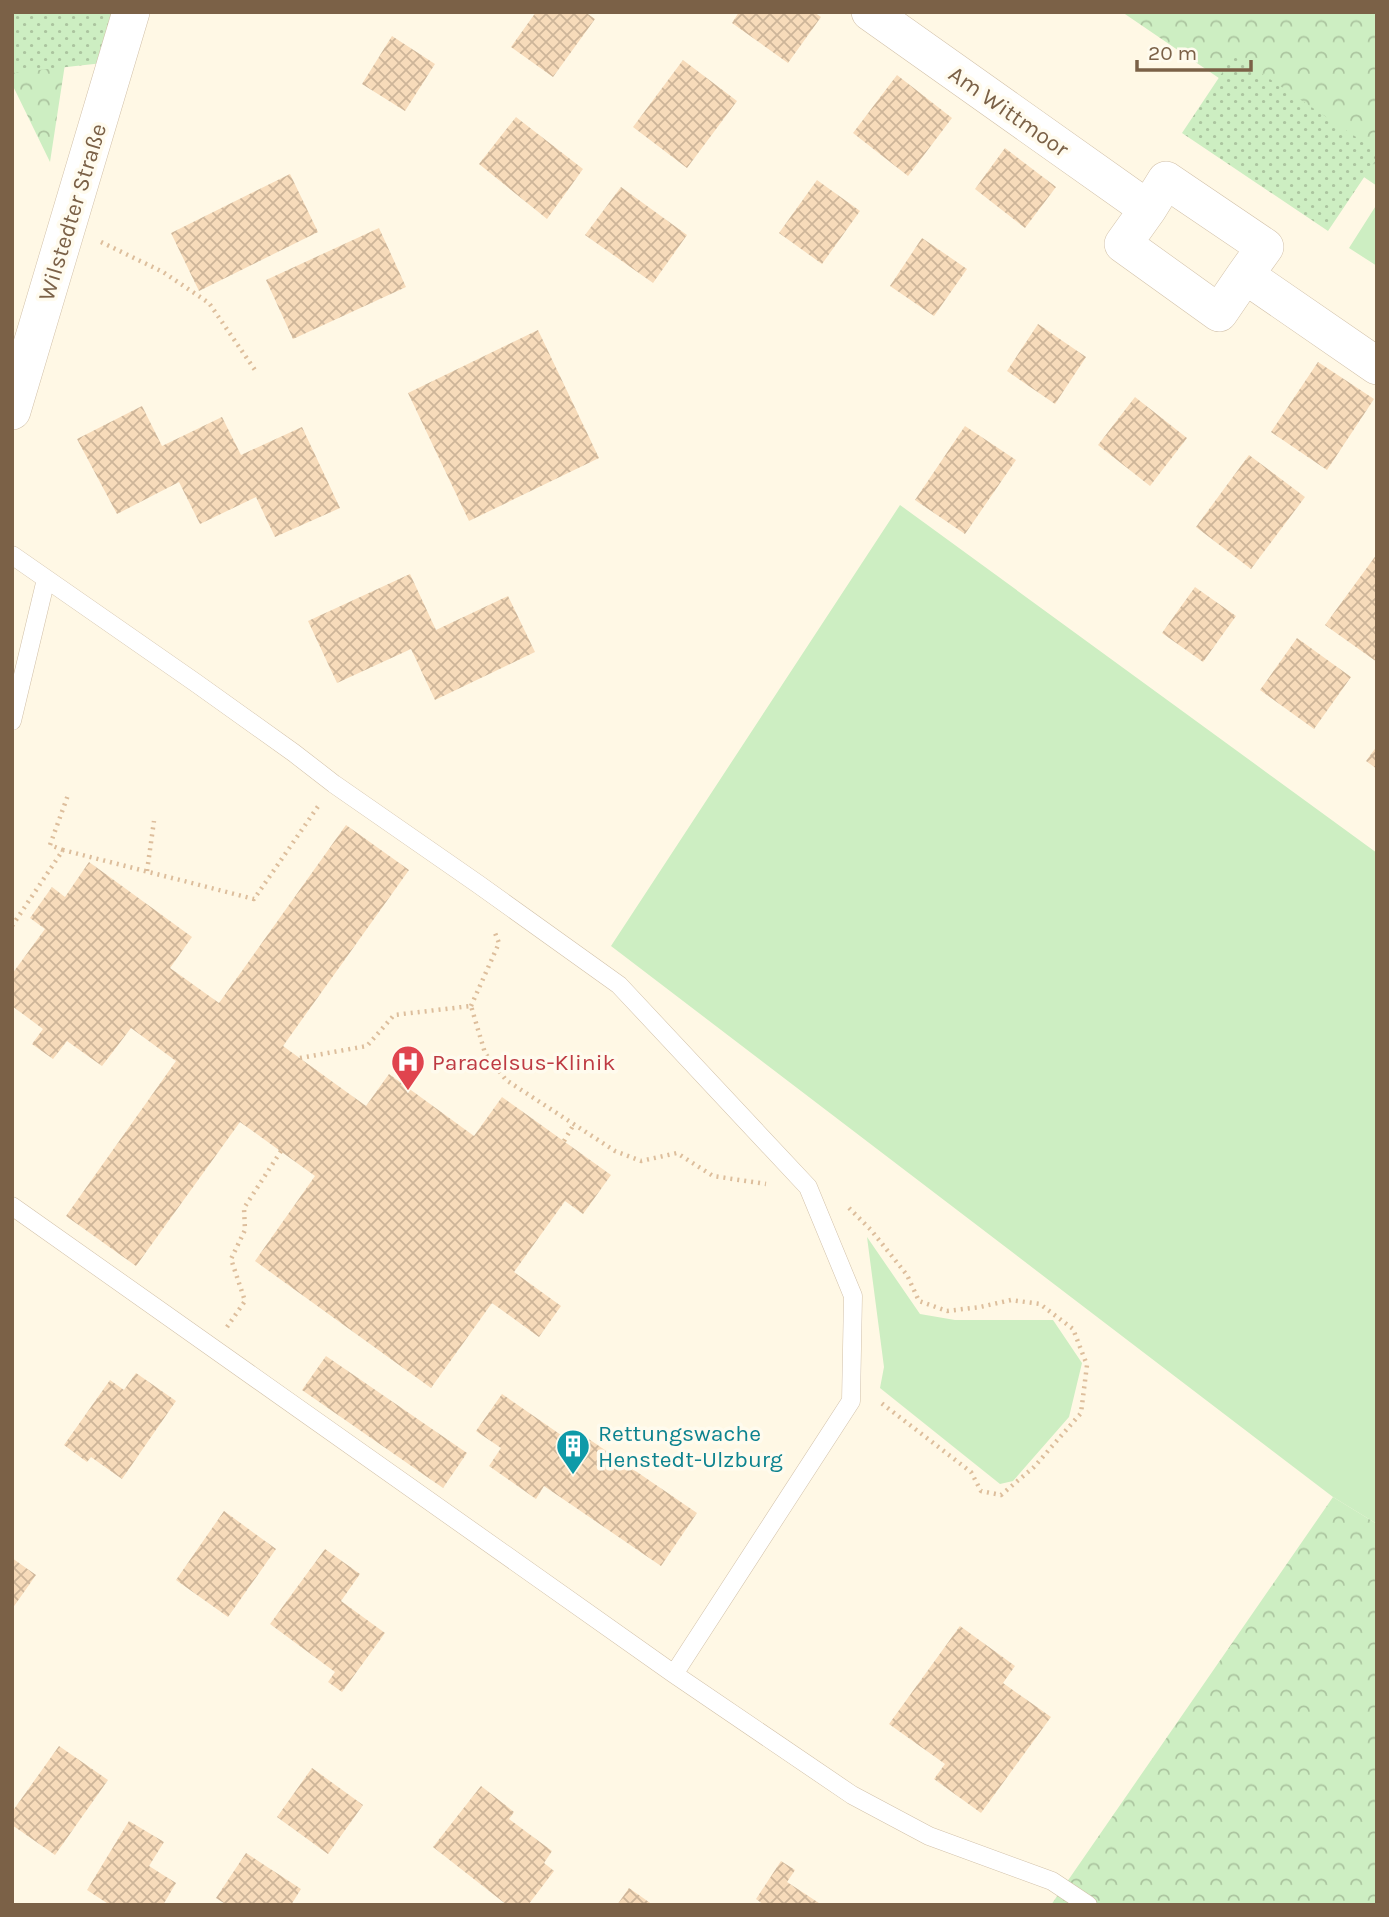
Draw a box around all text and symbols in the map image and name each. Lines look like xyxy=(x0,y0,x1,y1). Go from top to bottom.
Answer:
scale bar xyxy=(1137,28,1251,72)
text: 20 m xyxy=(1148,41,1197,65)
street label: Am Wittmoor xyxy=(944,60,1074,163)
street label: Wilstedter Straße xyxy=(33,120,112,304)
hospital icon: Paracelsus-Klinik xyxy=(389,1043,427,1092)
place label: Paracelsus-Klinik xyxy=(432,1049,616,1076)
place label: Rettungswache Henstedt-Ulzburg xyxy=(598,1420,783,1473)
building icon: Rettungswache Henstedt-Ulzburg xyxy=(554,1427,592,1476)

